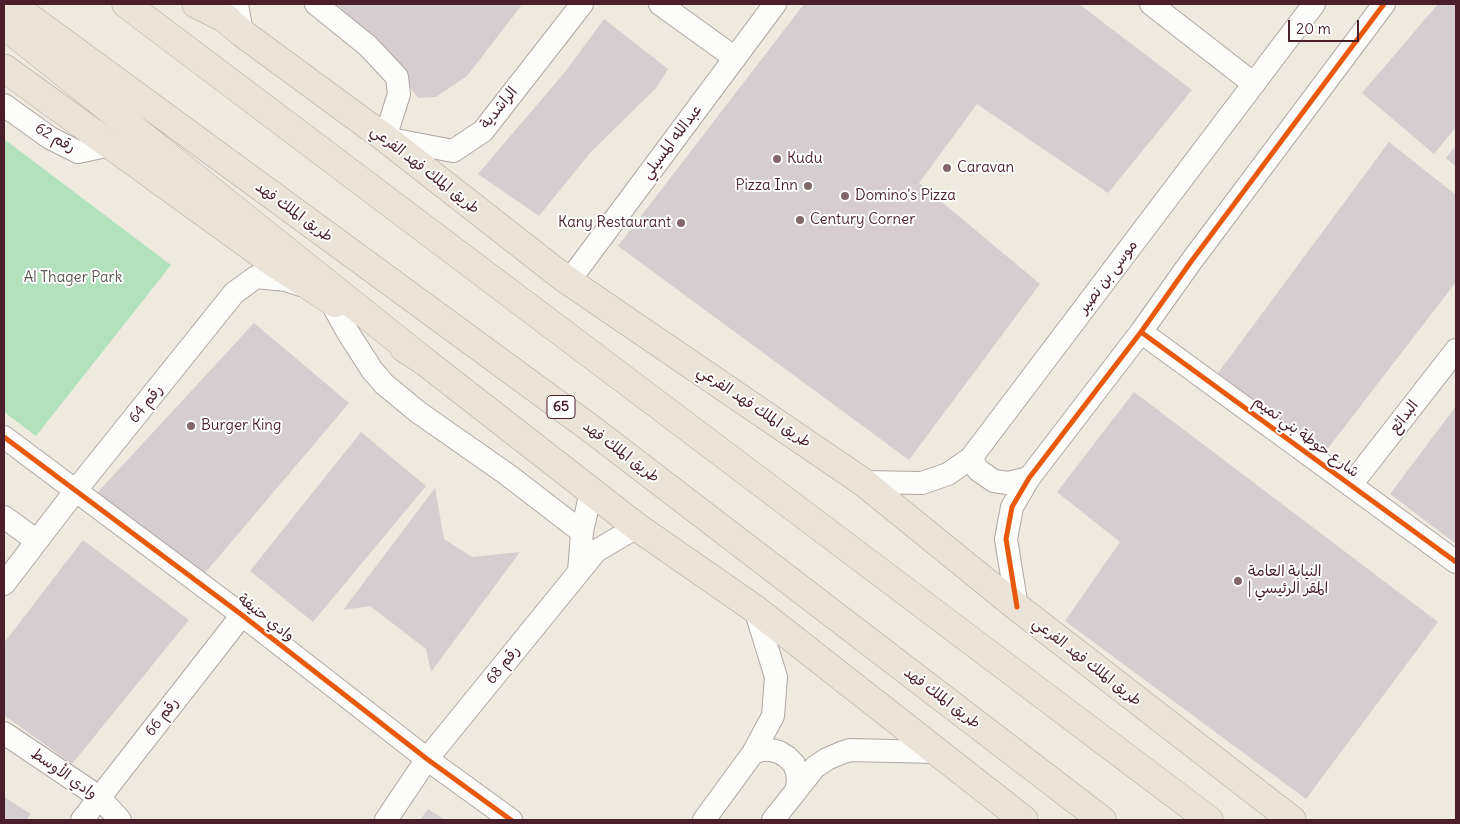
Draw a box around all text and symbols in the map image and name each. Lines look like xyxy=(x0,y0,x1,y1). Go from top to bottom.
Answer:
scale bar xyxy=(1290,10,1361,42)
text: 20 m xyxy=(1296,19,1331,38)
street label: الراشدية xyxy=(477,83,521,133)
street label: عبدالله المسيلي xyxy=(638,101,706,183)
street label: رقم 62 xyxy=(32,119,78,157)
street label: طريق الملك فهد الفرعي xyxy=(367,122,483,218)
place label: Kudu xyxy=(787,150,822,168)
marker: Kudu xyxy=(771,153,783,165)
place label: Caravan xyxy=(957,159,1014,177)
marker: Caravan xyxy=(941,162,953,174)
place label: Pizza Inn xyxy=(735,177,798,195)
street label: طريق الملك فهد xyxy=(252,178,336,246)
marker: Pizza Inn xyxy=(802,180,814,192)
place label: Domino's Pizza xyxy=(855,187,956,205)
marker: Domino's Pizza xyxy=(839,190,851,202)
place label: Century Corner xyxy=(810,211,915,229)
place label: Kany Restaurant xyxy=(558,214,671,232)
marker: Century Corner xyxy=(794,214,806,226)
marker: Kany Restaurant xyxy=(675,217,687,229)
street label: موسى بن نصير xyxy=(1074,237,1142,317)
park label: Al Thager Park xyxy=(24,269,122,287)
street label: طريق الملك فهد الفرعي xyxy=(694,362,814,452)
street label: رقم 64 xyxy=(125,381,167,427)
street label: شارع حوطة بني تميم xyxy=(1249,392,1363,482)
road number: 65 xyxy=(547,396,575,418)
street label: البدائع xyxy=(1385,397,1423,437)
place label: Burger King xyxy=(201,417,281,435)
street label: طريق الملك فهد xyxy=(579,417,663,487)
marker: Burger King xyxy=(185,420,197,432)
place label: النيابة العامة | المقر الرئيسي xyxy=(1248,563,1328,598)
marker: النيابة العامة | المقر الرئيسي xyxy=(1232,575,1244,587)
street label: وادي حنيفة xyxy=(234,590,298,646)
street label: طريق الملك فهد الفرعي xyxy=(1029,614,1145,710)
street label: رقم 68 xyxy=(482,642,524,688)
street label: طريق الملك فهد xyxy=(900,663,984,733)
street label: رقم 66 xyxy=(141,694,183,740)
street label: وادي الأوسط xyxy=(27,745,101,803)

